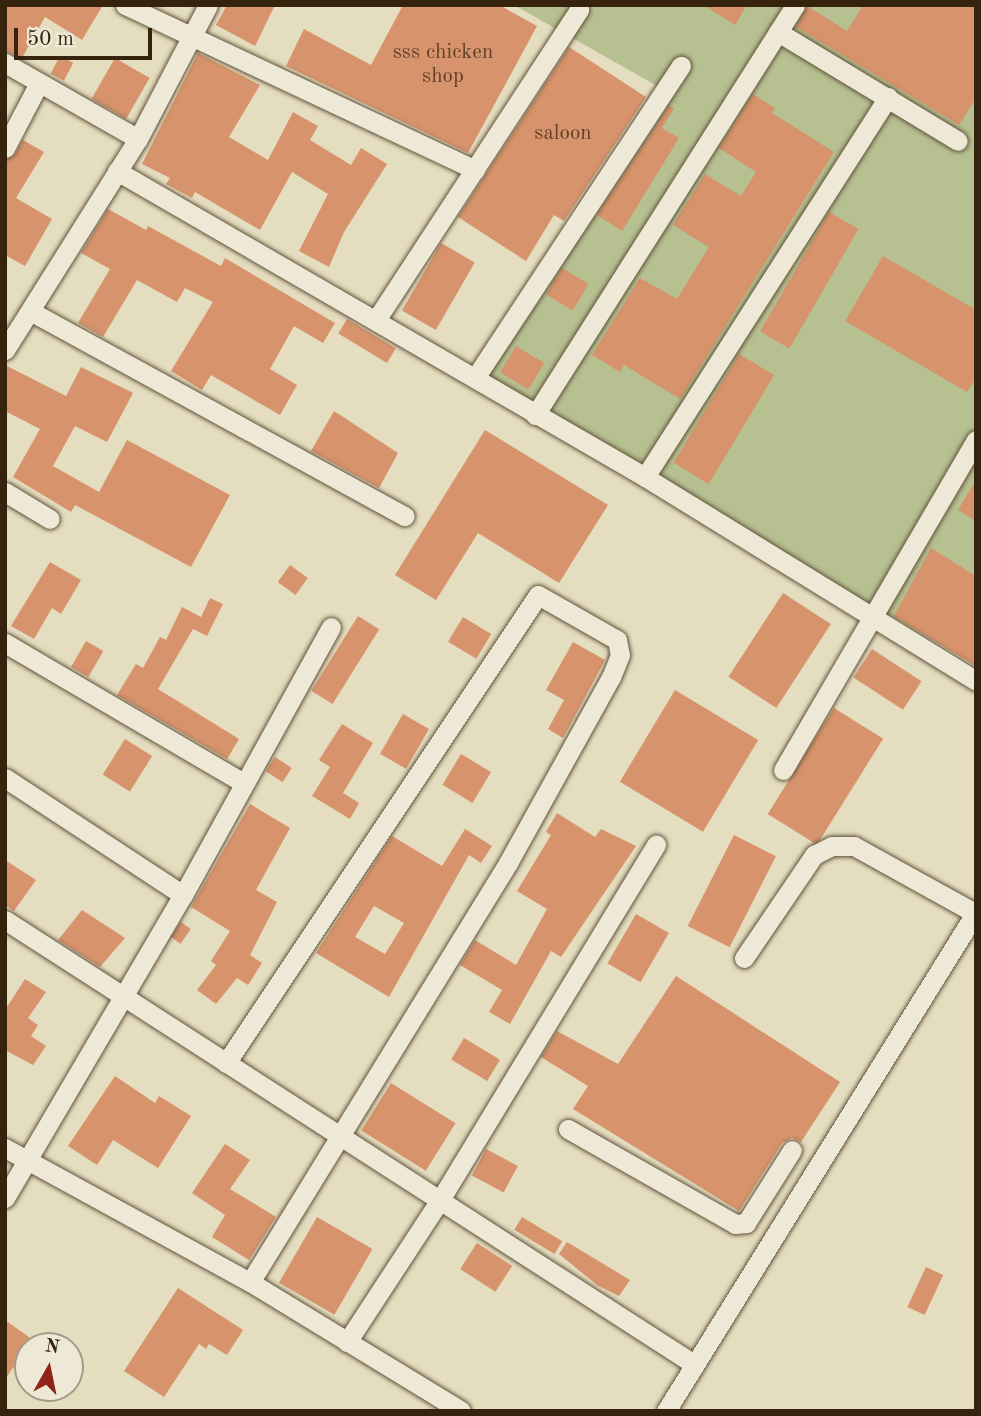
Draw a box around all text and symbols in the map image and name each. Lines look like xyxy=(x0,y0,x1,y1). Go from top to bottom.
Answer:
scale bar xyxy=(18,14,156,58)
text: 50 m xyxy=(27,29,74,50)
house number: sss chicken shop xyxy=(393,40,493,90)
house number: saloon xyxy=(534,121,592,147)
north arrow xyxy=(14,1332,84,1402)
text: N xyxy=(43,1337,61,1358)

